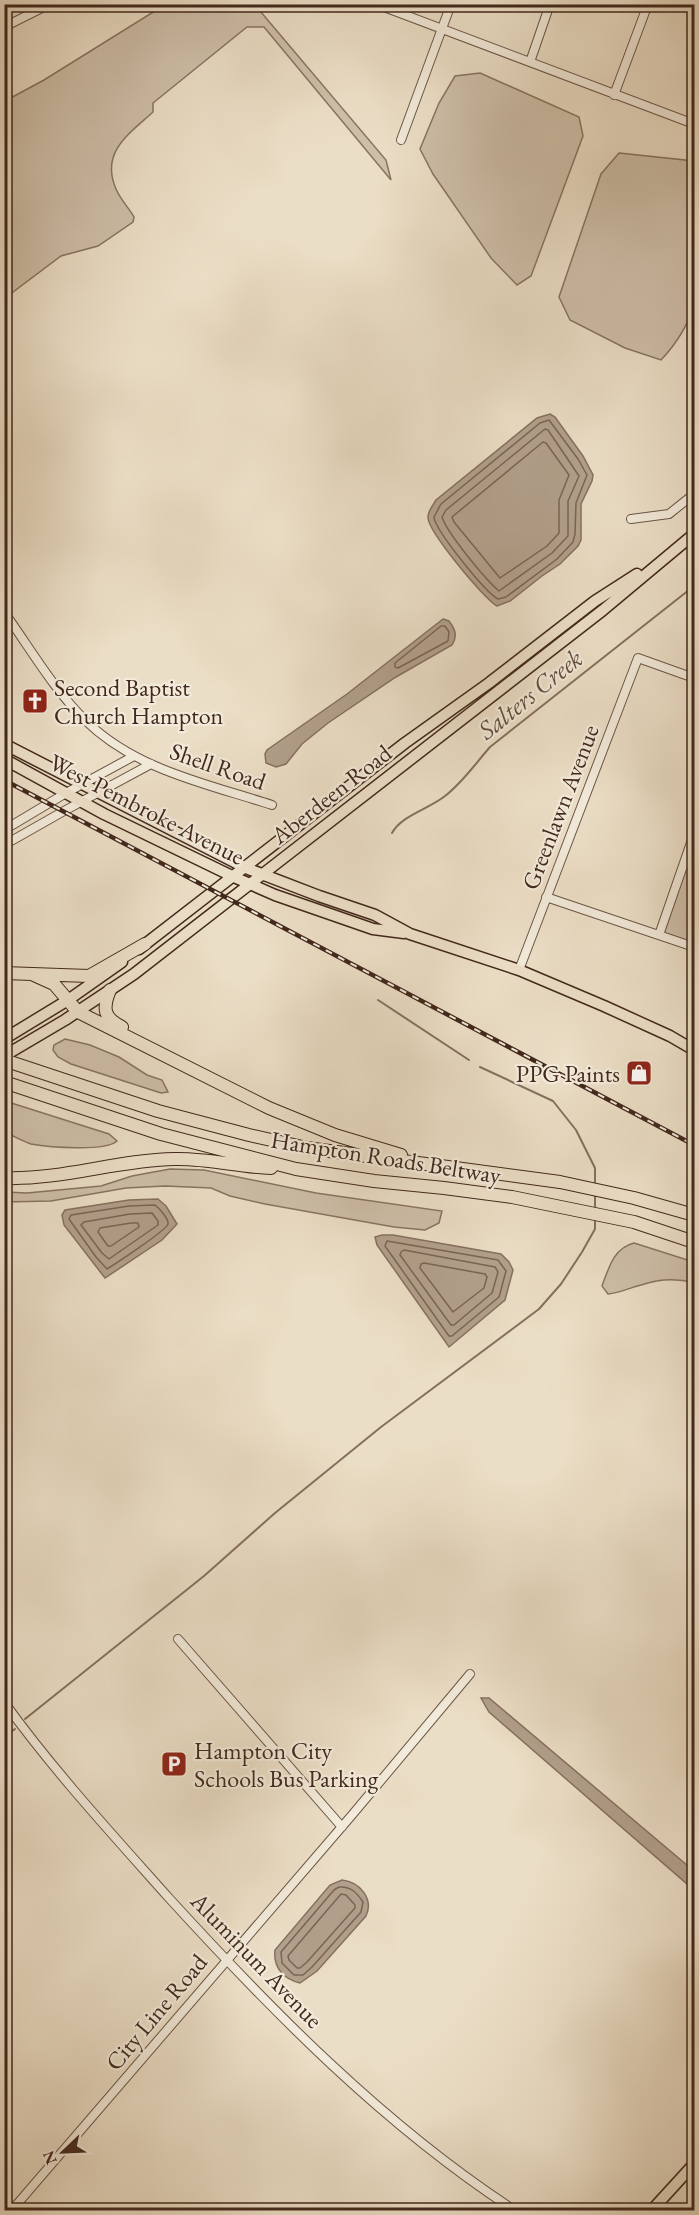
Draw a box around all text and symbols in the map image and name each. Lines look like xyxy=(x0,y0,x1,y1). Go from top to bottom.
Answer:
water label: Salters Creek xyxy=(470,641,590,747)
place label: Second Baptist Church Hampton xyxy=(54,672,224,731)
church icon: Second Baptist Church Hampton xyxy=(20,686,50,716)
street label: Greenlawn Avenue xyxy=(514,720,606,894)
street label: Shell Road xyxy=(166,735,271,797)
street label: Aberdeen Road xyxy=(264,737,398,851)
street label: West Pembroke Avenue xyxy=(44,746,250,872)
place label: PPG Paints xyxy=(516,1058,620,1089)
shop icon: PPG Paints xyxy=(624,1058,654,1088)
street label: Hampton Roads Beltway xyxy=(269,1124,504,1191)
place label: Hampton City Schools Bus Parking xyxy=(194,1735,379,1794)
parking icon: Hampton City Schools Bus Parking xyxy=(159,1749,189,1779)
street label: Aluminum Avenue xyxy=(184,1885,330,2035)
street label: City Line Road xyxy=(98,1947,214,2077)
north arrow xyxy=(33,2122,93,2182)
text: N xyxy=(37,2148,62,2168)

